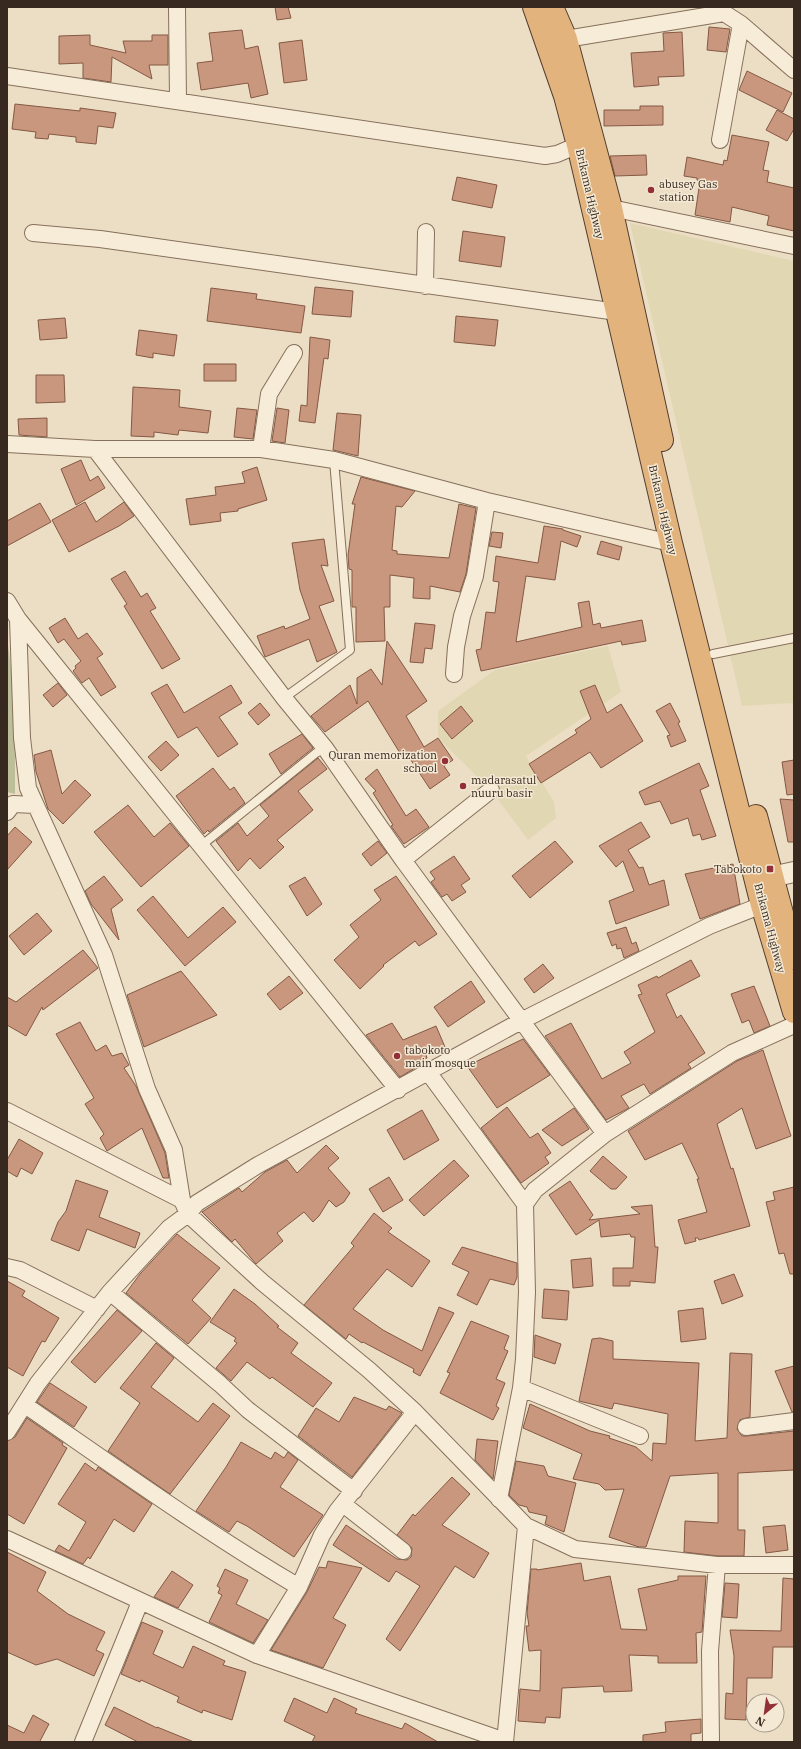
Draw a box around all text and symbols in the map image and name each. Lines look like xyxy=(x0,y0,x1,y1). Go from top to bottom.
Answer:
street label: Brikama Highway xyxy=(573,147,607,241)
place label: abusey Gas station xyxy=(659,177,717,204)
marker: abusey Gas station xyxy=(646,185,656,195)
street label: Brikama Highway xyxy=(646,463,680,557)
place label: Quran memorization school xyxy=(328,748,437,775)
marker: Quran memorization school xyxy=(440,756,450,766)
place label: madarasatul nuuru basir xyxy=(471,773,536,800)
marker: madarasatul nuuru basir xyxy=(458,781,468,791)
place label: Tabokoto xyxy=(714,862,762,876)
marker: Tabokoto xyxy=(765,864,775,874)
street label: Brikama Highway xyxy=(751,882,789,974)
place label: tabokoto main mosque xyxy=(405,1043,476,1070)
marker: tabokoto main mosque xyxy=(392,1051,402,1061)
north arrow xyxy=(745,1693,785,1733)
text: N xyxy=(753,1713,767,1730)

